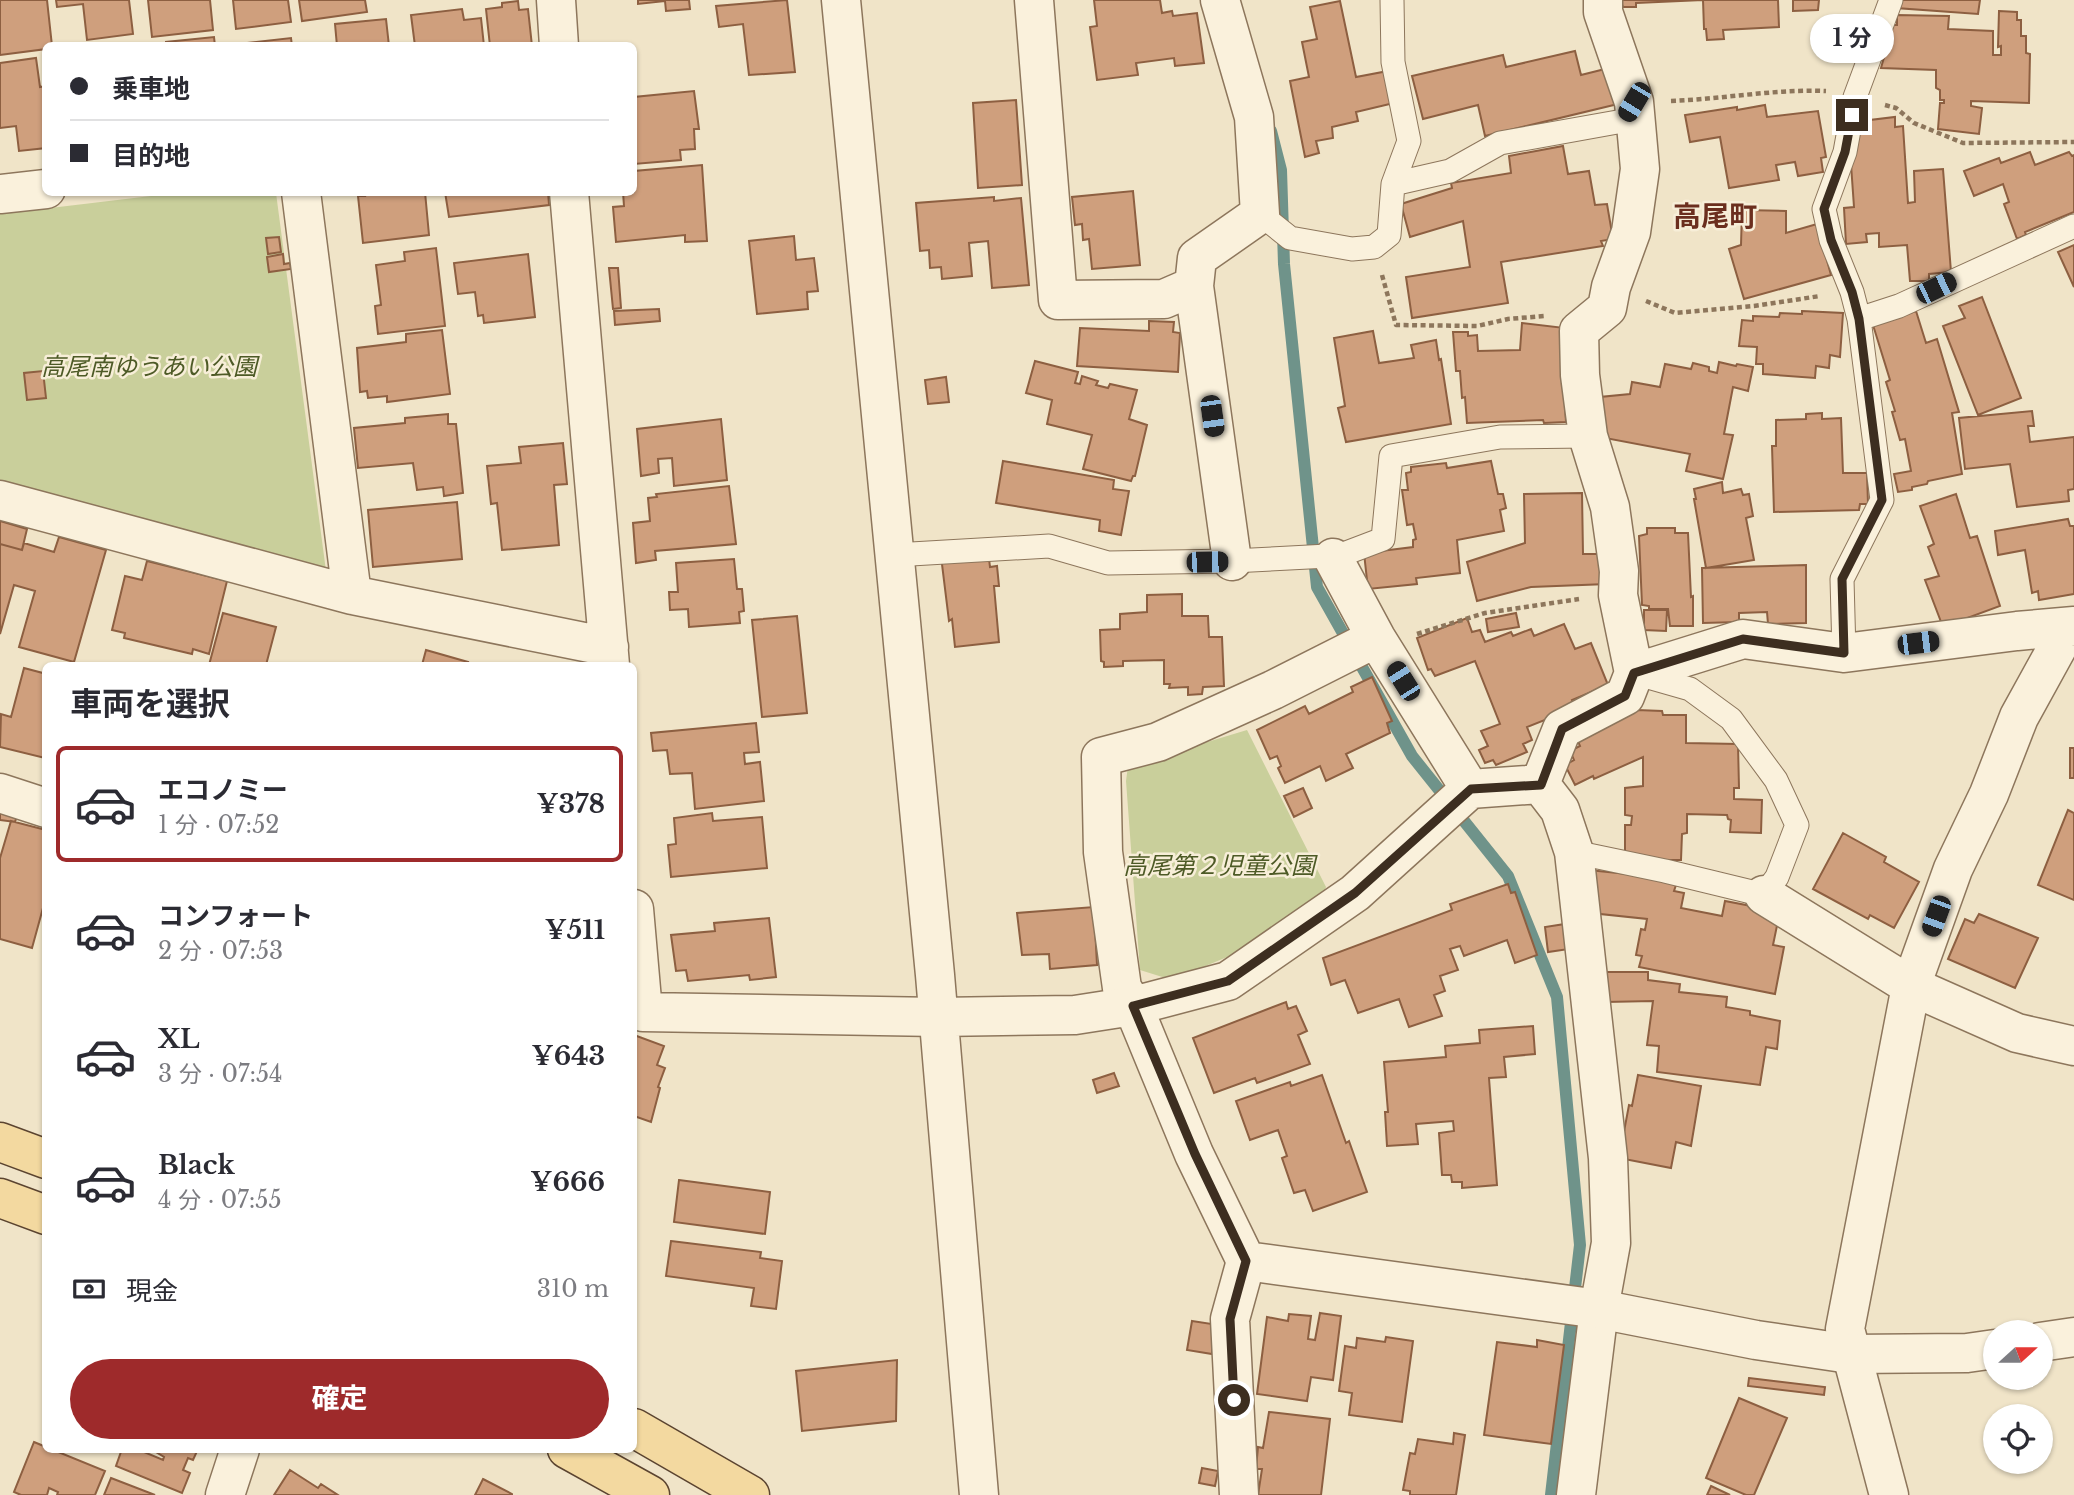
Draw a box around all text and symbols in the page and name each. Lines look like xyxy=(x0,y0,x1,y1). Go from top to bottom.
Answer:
callout: 1 分 xyxy=(1810,13,1894,62)
text: 1 分 xyxy=(1832,24,1872,52)
text: 乗車地 xyxy=(112,73,190,105)
car xyxy=(1615,79,1654,125)
route end xyxy=(1836,99,1868,131)
text: 目的地 xyxy=(112,140,190,172)
district label: 高尾町 xyxy=(1673,199,1757,234)
car xyxy=(1913,269,1960,307)
park label: 高尾南ゆうあい公園 xyxy=(41,352,260,381)
car xyxy=(1199,394,1226,438)
car xyxy=(1186,551,1229,573)
car xyxy=(1896,630,1941,656)
car xyxy=(1383,658,1424,704)
text: 車両を選択 xyxy=(70,684,230,724)
icon: car xyxy=(74,773,137,836)
text: エコノミー xyxy=(158,774,288,806)
text: ¥378 xyxy=(536,788,605,820)
text: 1 分 · 07:52 xyxy=(158,811,279,839)
park label: 高尾第２児童公園 xyxy=(1123,851,1318,880)
car xyxy=(1919,893,1954,939)
icon: car xyxy=(74,899,137,962)
text: コンフォート xyxy=(158,900,313,932)
text: ¥511 xyxy=(545,914,605,946)
text: 2 分 · 07:53 xyxy=(158,937,283,965)
text: XL xyxy=(158,1023,200,1055)
icon: car xyxy=(74,1025,137,1088)
text: ¥643 xyxy=(532,1040,605,1072)
text: 3 分 · 07:54 xyxy=(158,1060,283,1088)
text: Black xyxy=(158,1149,235,1181)
icon: car xyxy=(74,1151,137,1214)
text: ¥666 xyxy=(530,1166,605,1198)
text: 4 分 · 07:55 xyxy=(158,1186,281,1214)
icon: cash xyxy=(70,1270,108,1308)
text: 現金 xyxy=(126,1275,178,1307)
text: 310 m xyxy=(537,1275,609,1303)
north arrow xyxy=(1983,1320,2053,1390)
map controls xyxy=(1983,1320,2053,1474)
button: 確定 xyxy=(70,1359,609,1439)
route start xyxy=(1218,1384,1250,1416)
button: locate xyxy=(1983,1404,2053,1474)

